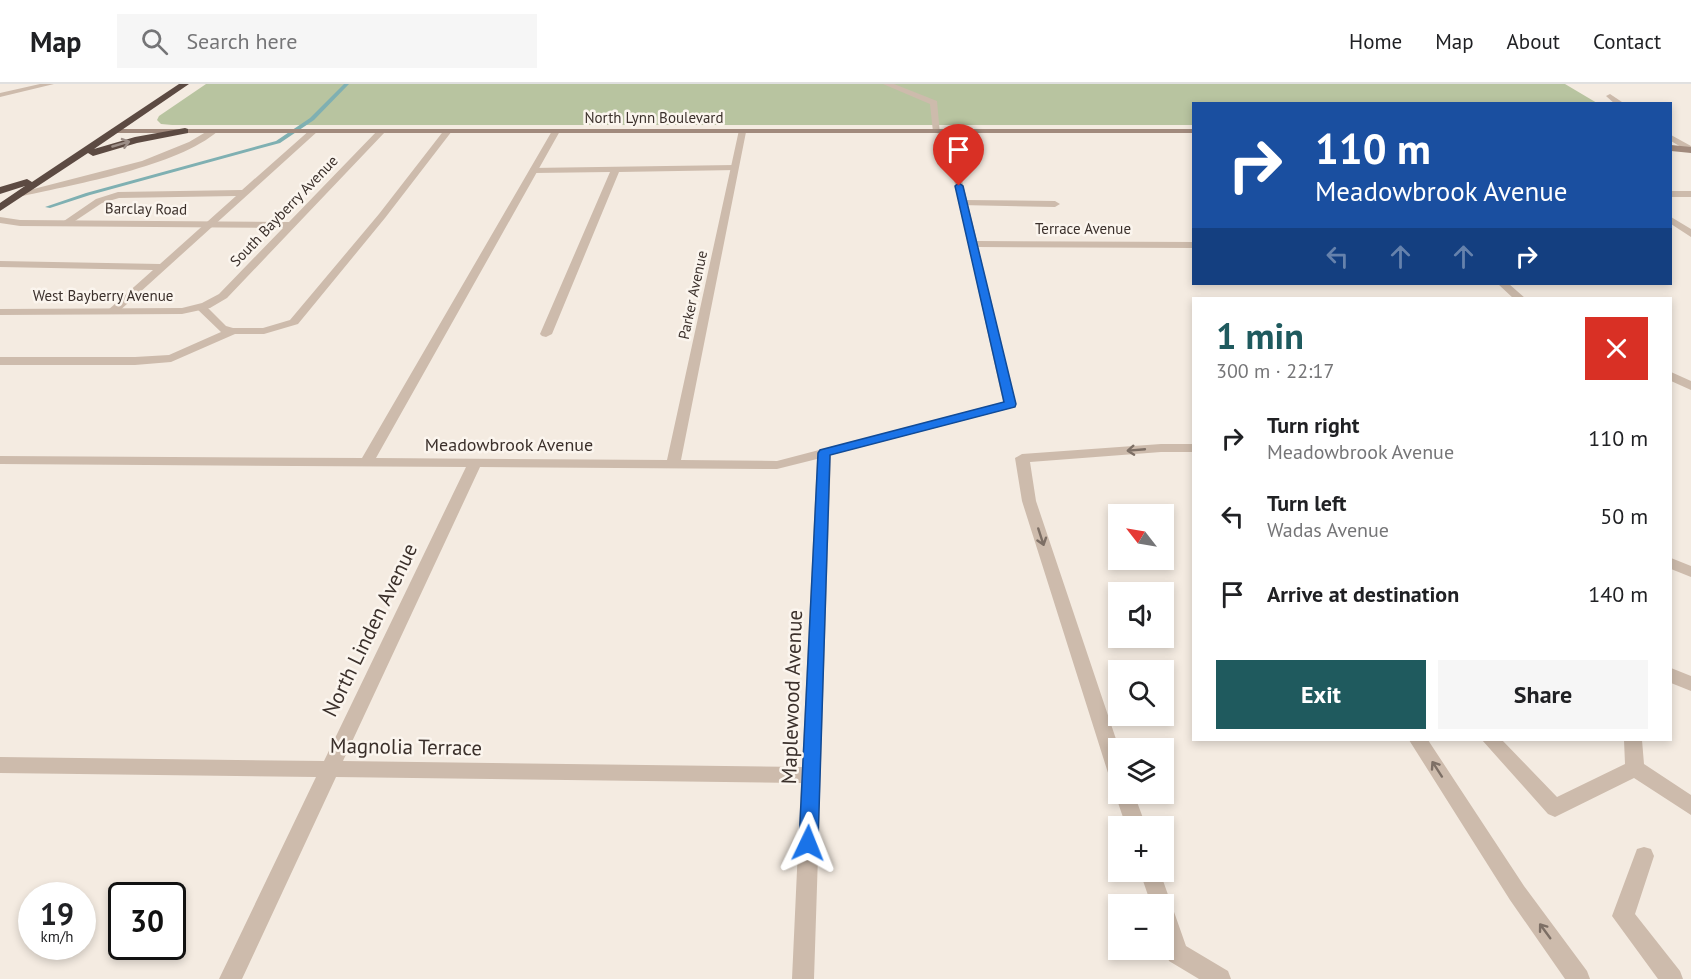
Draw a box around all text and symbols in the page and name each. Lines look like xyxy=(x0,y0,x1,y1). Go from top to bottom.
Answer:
search box xyxy=(117,14,537,68)
text: Map xyxy=(30,23,81,60)
icon: search xyxy=(138,25,171,58)
text: Search here xyxy=(186,27,297,55)
text: Home xyxy=(1349,28,1402,55)
text: Map xyxy=(1435,28,1474,55)
text: About xyxy=(1507,28,1560,55)
text: Contact xyxy=(1593,28,1661,55)
street label: North Lynn Boulevard xyxy=(584,108,724,127)
text: 110 m xyxy=(1315,121,1431,176)
pin xyxy=(933,124,984,186)
icon: right xyxy=(1216,126,1294,204)
icon: arrive xyxy=(942,133,975,166)
one-way arrow xyxy=(111,138,130,149)
street label: South Bayberry Avenue xyxy=(226,151,342,270)
text: Meadowbrook Avenue xyxy=(1315,174,1568,208)
street label: Barclay Road xyxy=(105,198,187,219)
street label: Terrace Avenue xyxy=(1035,219,1131,238)
icon: left xyxy=(1321,240,1354,273)
icon: ahead xyxy=(1384,240,1417,273)
icon: ahead xyxy=(1447,240,1480,273)
icon: right xyxy=(1510,240,1543,273)
street label: Parker Avenue xyxy=(674,249,711,341)
street label: West Bayberry Avenue xyxy=(33,286,173,305)
text: 1 min xyxy=(1216,312,1304,359)
button: close xyxy=(1585,317,1648,380)
text: 300 m · 22:17 xyxy=(1216,358,1334,384)
text: Turn right xyxy=(1267,411,1359,439)
icon: right xyxy=(1216,422,1249,455)
text: 110 m xyxy=(1588,424,1648,452)
street label: Meadowbrook Avenue xyxy=(425,433,593,456)
text: Meadowbrook Avenue xyxy=(1267,439,1454,465)
one-way arrow xyxy=(1126,445,1146,456)
text: Turn left xyxy=(1267,489,1347,517)
icon: left xyxy=(1216,500,1249,533)
text: 50 m xyxy=(1600,502,1648,530)
north arrow xyxy=(1108,504,1174,570)
map controls xyxy=(1108,504,1174,960)
text: Wadas Avenue xyxy=(1267,517,1389,543)
one-way arrow xyxy=(1036,527,1047,546)
street label: North Linden Avenue xyxy=(316,539,423,721)
icon: arrive xyxy=(1216,578,1249,611)
text: Arrive at destination xyxy=(1267,580,1459,608)
text: 140 m xyxy=(1588,580,1648,608)
button: sound xyxy=(1108,582,1174,648)
street label: Maplewood Avenue xyxy=(775,609,808,785)
button: search xyxy=(1108,660,1174,726)
button: Exit xyxy=(1216,660,1426,729)
button: Share xyxy=(1438,660,1648,729)
street label: Magnolia Terrace xyxy=(330,732,482,761)
button: layers xyxy=(1108,738,1174,804)
one-way arrow xyxy=(1430,761,1442,778)
position arrow xyxy=(776,811,840,875)
button: + xyxy=(1108,816,1174,882)
speed limit sign: 30 xyxy=(108,882,186,960)
text: 19 xyxy=(40,894,74,933)
button: − xyxy=(1108,894,1174,960)
one-way arrow xyxy=(1539,924,1551,940)
text: km/h xyxy=(41,927,73,946)

